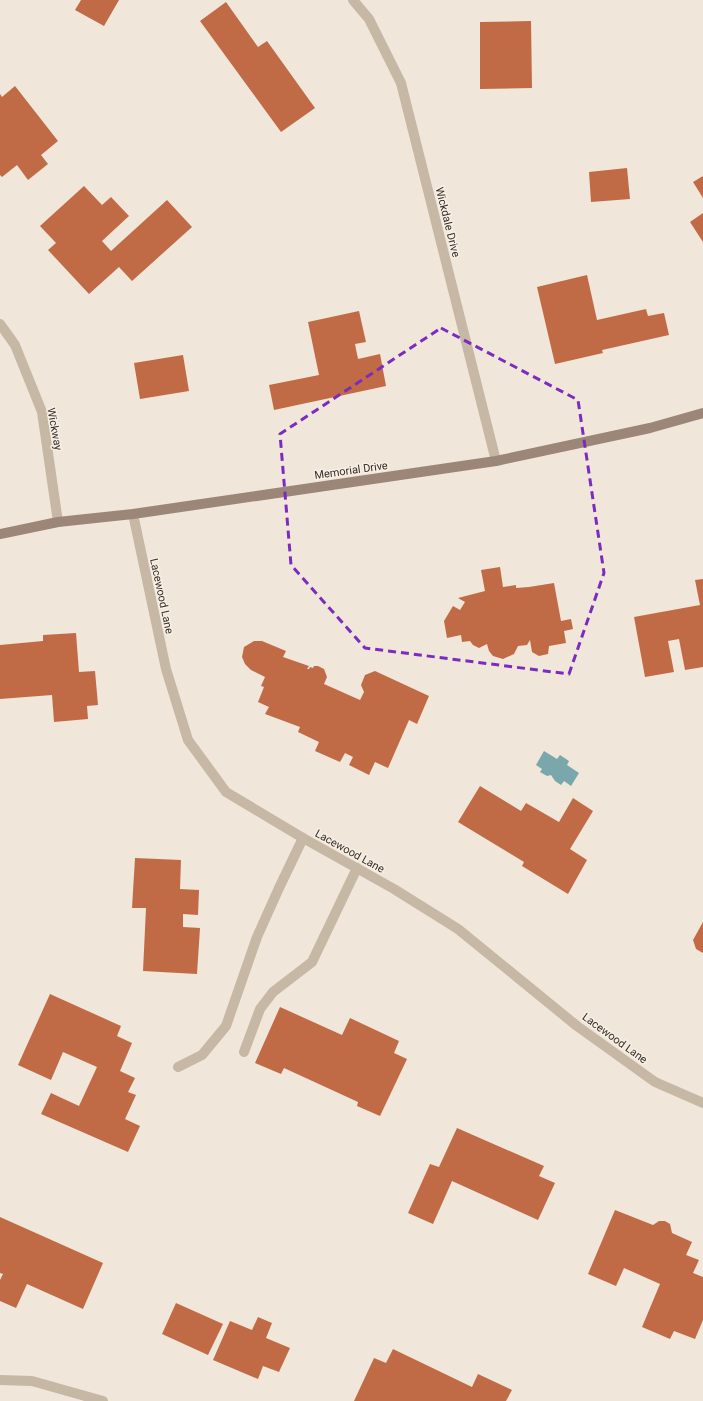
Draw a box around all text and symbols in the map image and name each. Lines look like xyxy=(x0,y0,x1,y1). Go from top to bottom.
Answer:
street label: Wickdale Drive xyxy=(433,186,463,259)
street label: Wickway xyxy=(44,407,65,452)
street label: Memorial Drive xyxy=(314,459,389,482)
street label: Lacewood Lane xyxy=(147,557,176,635)
street label: Lacewood Lane xyxy=(313,827,387,876)
street label: Lacewood Lane xyxy=(580,1010,650,1066)

